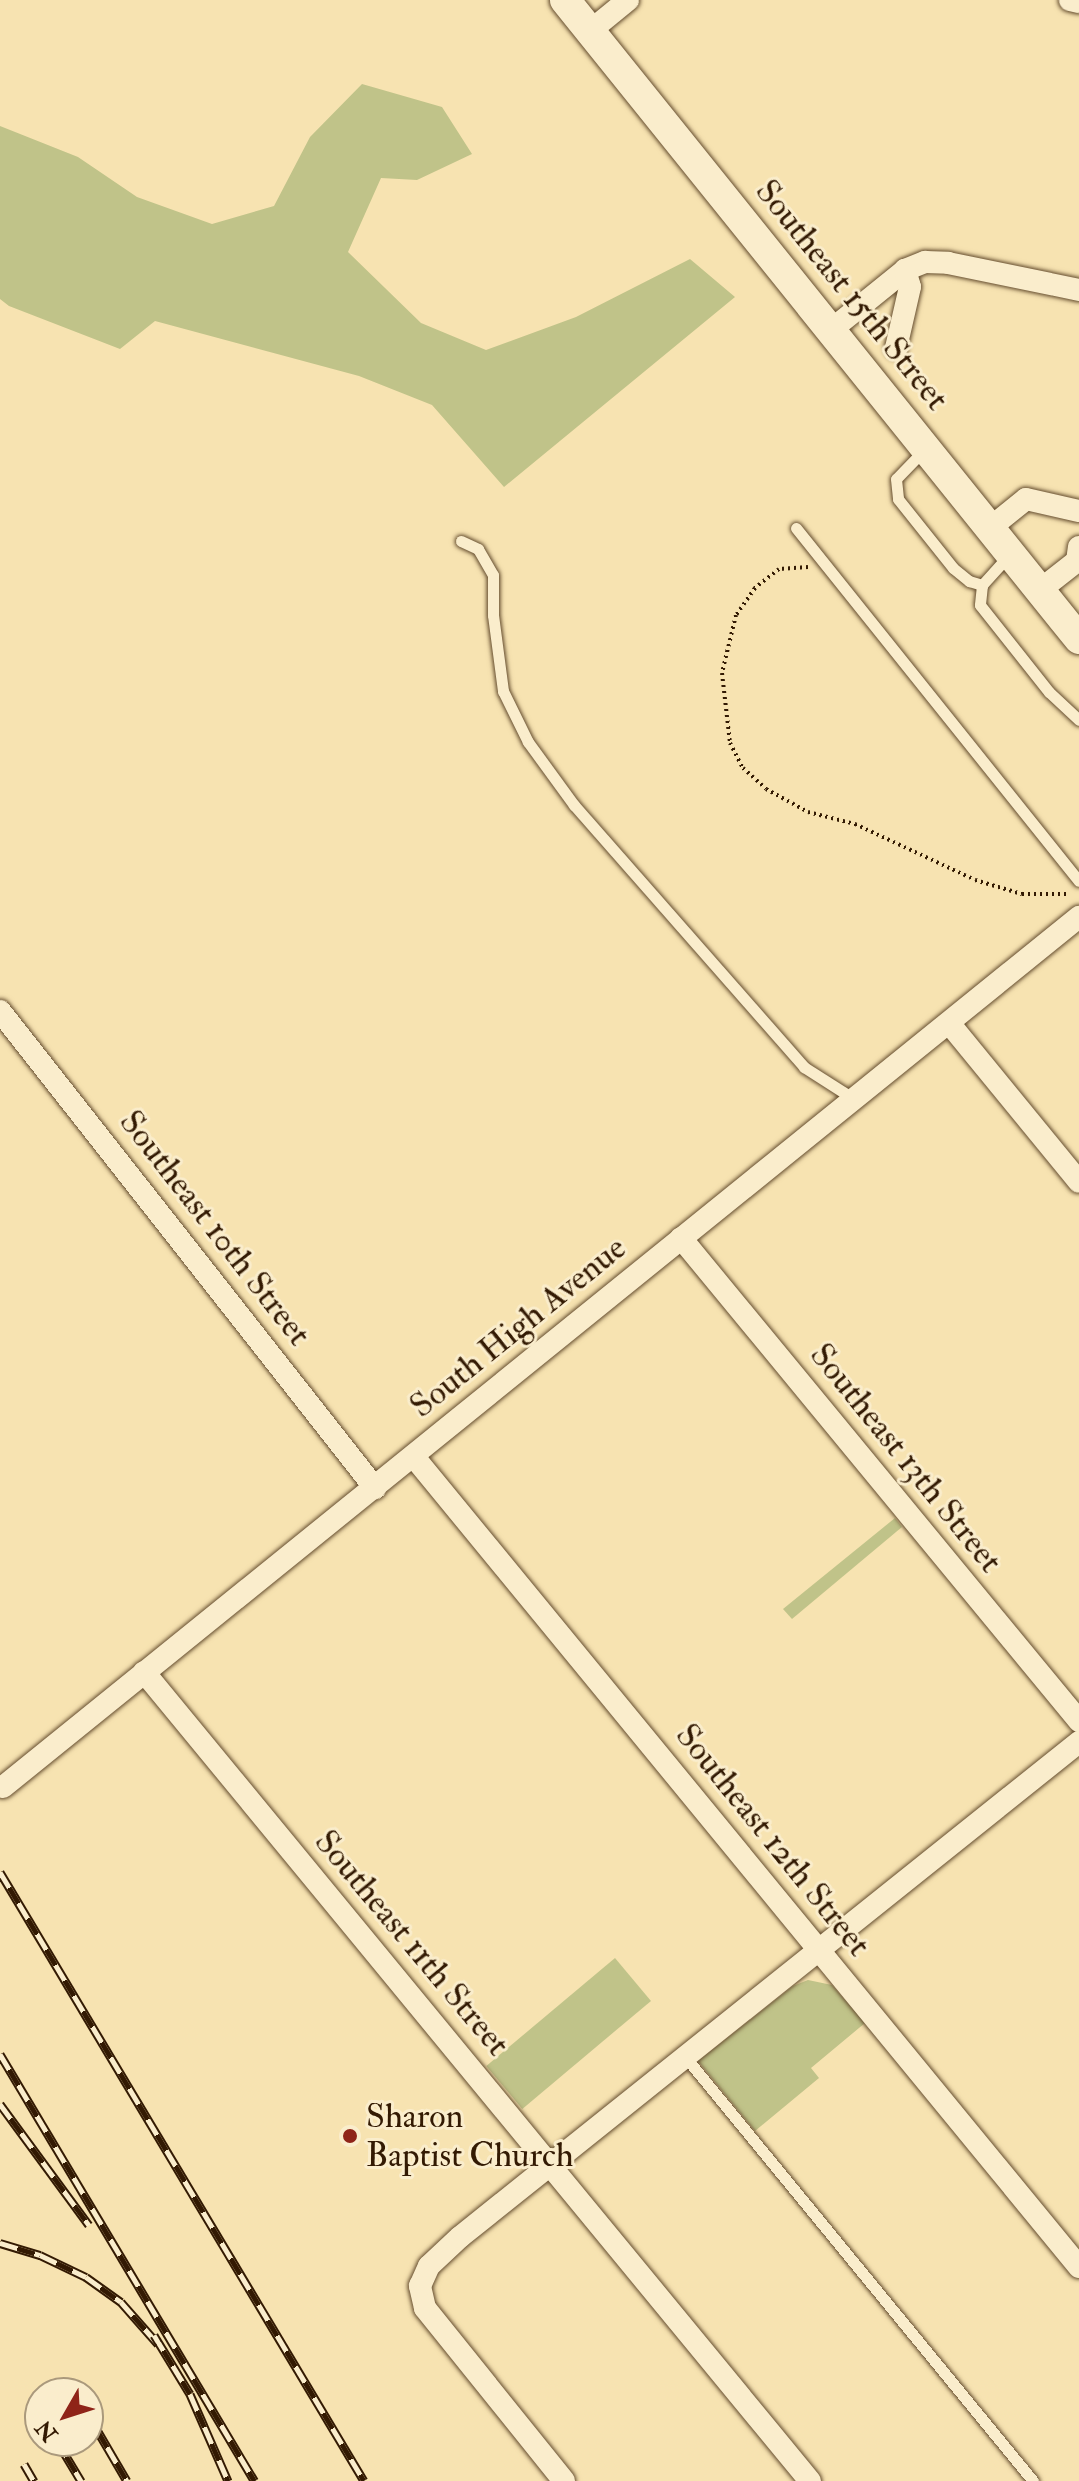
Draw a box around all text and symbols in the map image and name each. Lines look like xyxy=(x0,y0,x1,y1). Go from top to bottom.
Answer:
street label: Southeast 15th Street xyxy=(747,172,957,418)
street label: Southeast 10th Street xyxy=(111,1102,319,1354)
street label: South High Avenue xyxy=(402,1228,634,1426)
street label: Southeast 13th Street xyxy=(801,1335,1011,1581)
street label: Southeast 12th Street xyxy=(667,1716,879,1964)
street label: Southeast 11th Street xyxy=(306,1822,518,2064)
place label: Sharon Baptist Church xyxy=(366,2096,574,2176)
marker: Sharon Baptist Church xyxy=(341,2127,359,2145)
north arrow xyxy=(24,2377,104,2457)
text: N xyxy=(30,2414,64,2447)

